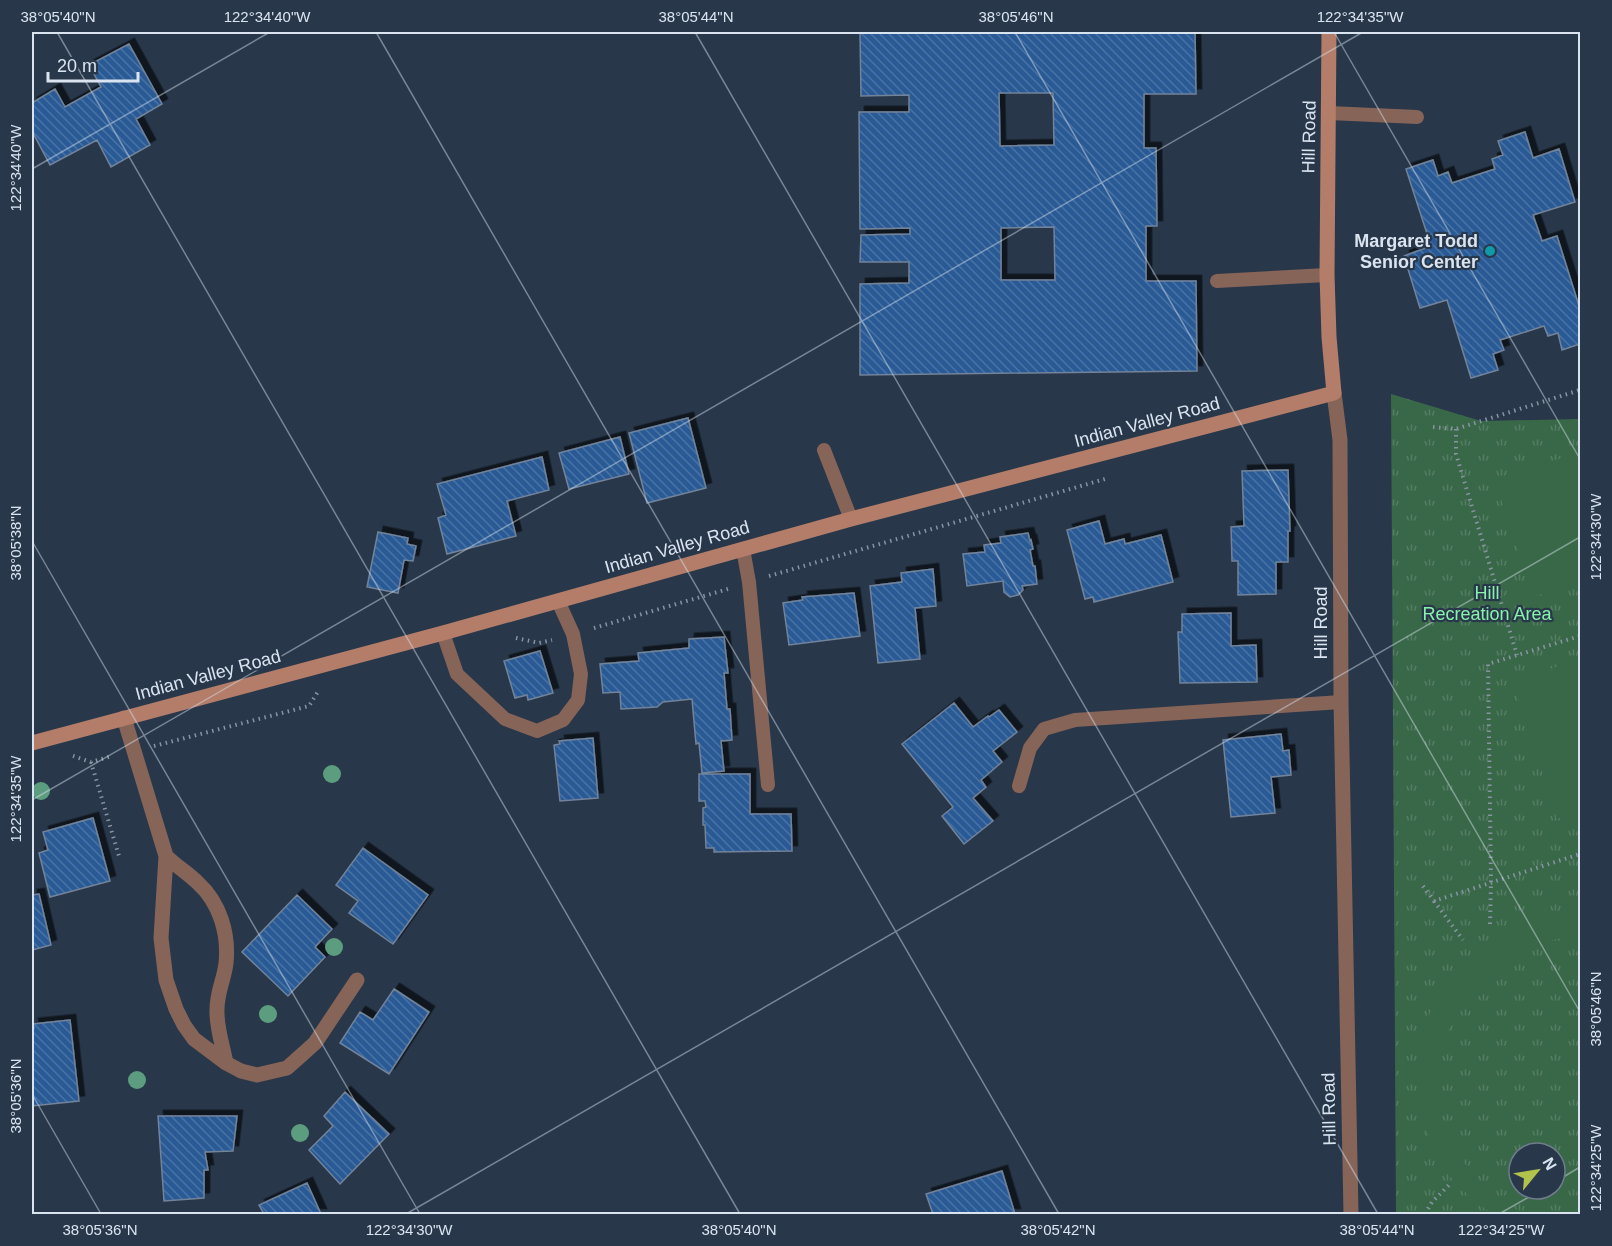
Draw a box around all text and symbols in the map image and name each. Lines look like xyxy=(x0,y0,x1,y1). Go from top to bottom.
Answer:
text: 38°05'40"N xyxy=(20,8,96,25)
text: 122°34'40"W xyxy=(224,8,311,25)
text: 38°05'44"N xyxy=(658,8,734,25)
text: 38°05'46"N xyxy=(978,8,1054,25)
text: 122°34'35"W xyxy=(1317,8,1404,25)
scale bar xyxy=(48,45,138,83)
text: 20 m xyxy=(57,56,97,76)
street label: Hill Road xyxy=(1298,100,1320,174)
text: 122°34'40"W xyxy=(7,124,24,211)
place label: Margaret Todd Senior Center xyxy=(1354,231,1478,272)
marker: Margaret Todd Senior Center xyxy=(1483,244,1497,258)
street label: Indian Valley Road xyxy=(1072,393,1222,451)
text: 122°34'30"W xyxy=(1587,493,1604,580)
text: 38°05'38"N xyxy=(7,505,24,581)
street label: Indian Valley Road xyxy=(602,517,752,577)
park label: Hill Recreation Area xyxy=(1422,583,1553,624)
street label: Hill Road xyxy=(1311,586,1331,660)
street label: Indian Valley Road xyxy=(133,646,283,704)
text: 122°34'35"W xyxy=(7,755,24,842)
text: 38°05'46"N xyxy=(1587,971,1604,1047)
text: 38°05'36"N xyxy=(7,1058,24,1134)
street label: Hill Road xyxy=(1318,1072,1340,1146)
text: 122°34'25"W xyxy=(1587,1124,1604,1211)
north arrow xyxy=(1507,1141,1567,1201)
text: N xyxy=(1539,1154,1560,1173)
text: 38°05'36"N xyxy=(62,1221,138,1238)
text: 122°34'30"W xyxy=(366,1221,453,1238)
text: 38°05'40"N xyxy=(701,1221,777,1238)
text: 38°05'42"N xyxy=(1020,1221,1096,1238)
text: 38°05'44"N xyxy=(1339,1221,1415,1238)
text: 122°34'25"W xyxy=(1458,1221,1545,1238)

